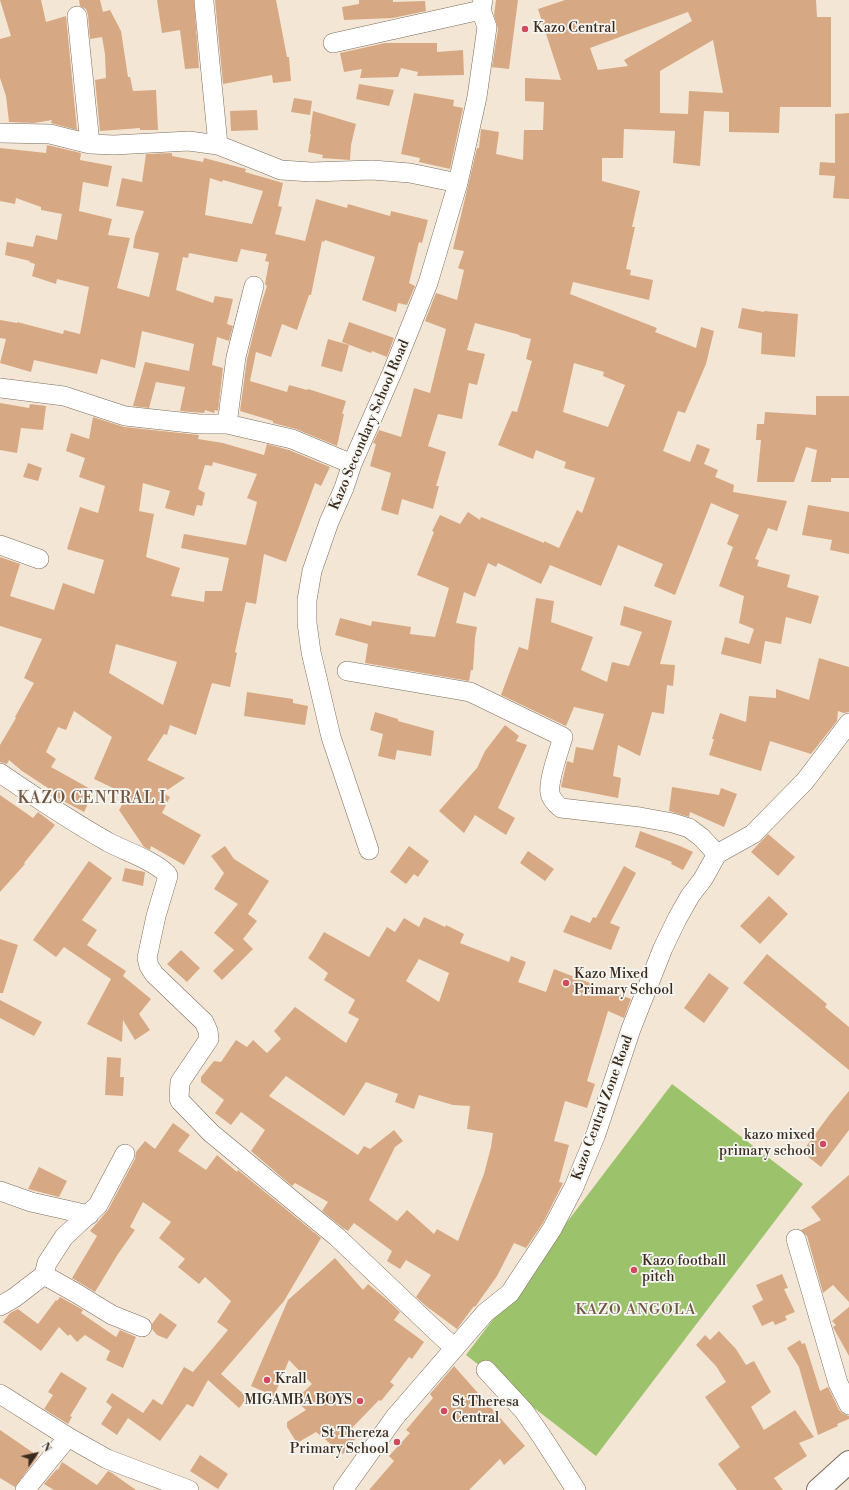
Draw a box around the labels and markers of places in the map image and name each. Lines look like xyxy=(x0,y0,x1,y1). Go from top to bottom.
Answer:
place label: Kazo Central xyxy=(533,21,616,37)
marker: Kazo Central xyxy=(520,24,530,34)
place label: Kazo Mixed Primary School xyxy=(574,967,673,1000)
marker: Kazo Mixed Primary School xyxy=(561,978,571,988)
place label: kazo mixed primary school xyxy=(719,1128,815,1160)
marker: kazo mixed primary school xyxy=(818,1139,828,1149)
place label: Kazo football pitch xyxy=(642,1254,726,1286)
marker: Kazo football pitch xyxy=(629,1265,639,1275)
place label: Krall xyxy=(275,1372,307,1388)
marker: Krall xyxy=(262,1375,272,1385)
place label: MIGAMBA BOYS xyxy=(244,1393,352,1409)
place label: St Theresa Central xyxy=(452,1395,519,1428)
marker: MIGAMBA BOYS xyxy=(355,1396,365,1406)
marker: St Theresa Central xyxy=(439,1406,449,1416)
place label: St Thereza Primary School xyxy=(290,1426,389,1458)
marker: St Thereza Primary School xyxy=(392,1437,402,1447)

